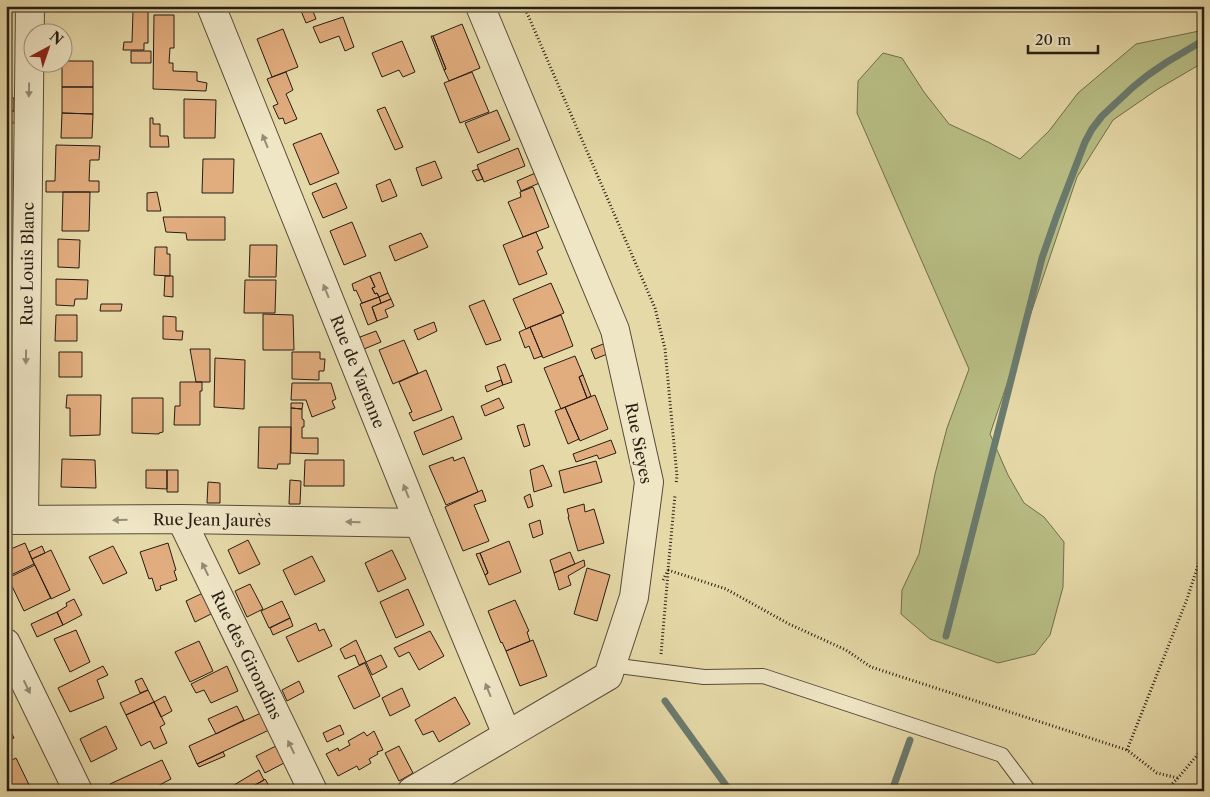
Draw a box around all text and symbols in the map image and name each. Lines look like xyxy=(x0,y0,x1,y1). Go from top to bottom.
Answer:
north arrow xyxy=(22,22,72,72)
scale bar xyxy=(1028,22,1098,54)
text: N xyxy=(46,27,67,49)
text: 20 m xyxy=(1035,30,1071,49)
one-way arrow xyxy=(25,82,33,98)
one-way arrow xyxy=(261,133,269,148)
street label: Rue Louis Blanc xyxy=(16,202,38,326)
one-way arrow xyxy=(322,284,329,299)
street label: Rue de Varenne xyxy=(326,312,390,431)
one-way arrow xyxy=(22,350,30,366)
street label: Rue Sieyes xyxy=(621,401,657,485)
one-way arrow xyxy=(402,483,410,498)
street label: Rue Jean Jaurès xyxy=(153,509,271,531)
one-way arrow xyxy=(112,516,128,524)
one-way arrow xyxy=(345,518,361,526)
one-way arrow xyxy=(201,562,209,576)
street label: Rue des Girondins xyxy=(207,587,287,722)
one-way arrow xyxy=(24,680,32,694)
one-way arrow xyxy=(483,683,491,697)
one-way arrow xyxy=(287,740,295,754)

